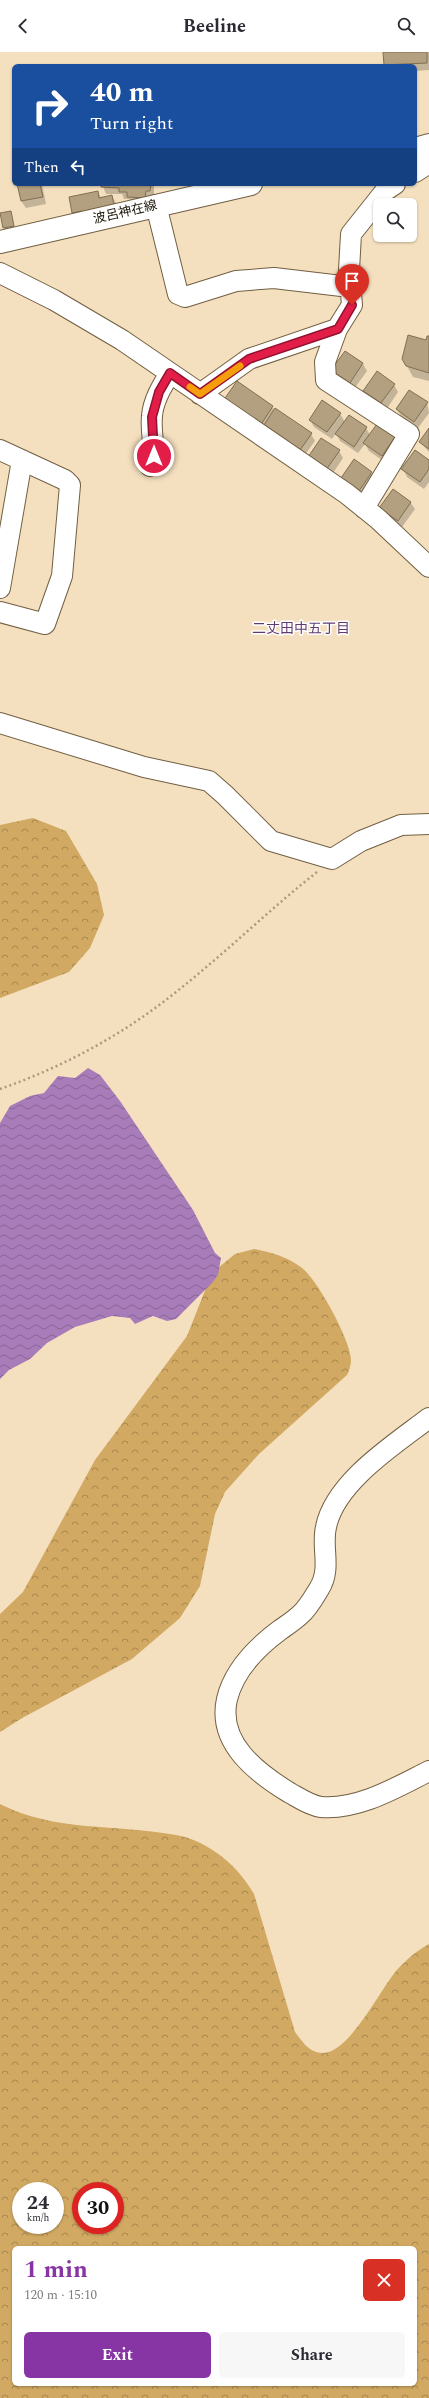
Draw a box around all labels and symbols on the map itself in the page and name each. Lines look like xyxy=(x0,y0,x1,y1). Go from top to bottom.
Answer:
street label: 波呂神在線 xyxy=(91,195,159,229)
pin xyxy=(335,264,369,305)
position arrow xyxy=(133,435,175,477)
district label: 二丈田中五丁目 xyxy=(252,618,350,639)
speed limit sign: 30 xyxy=(72,2182,124,2234)

